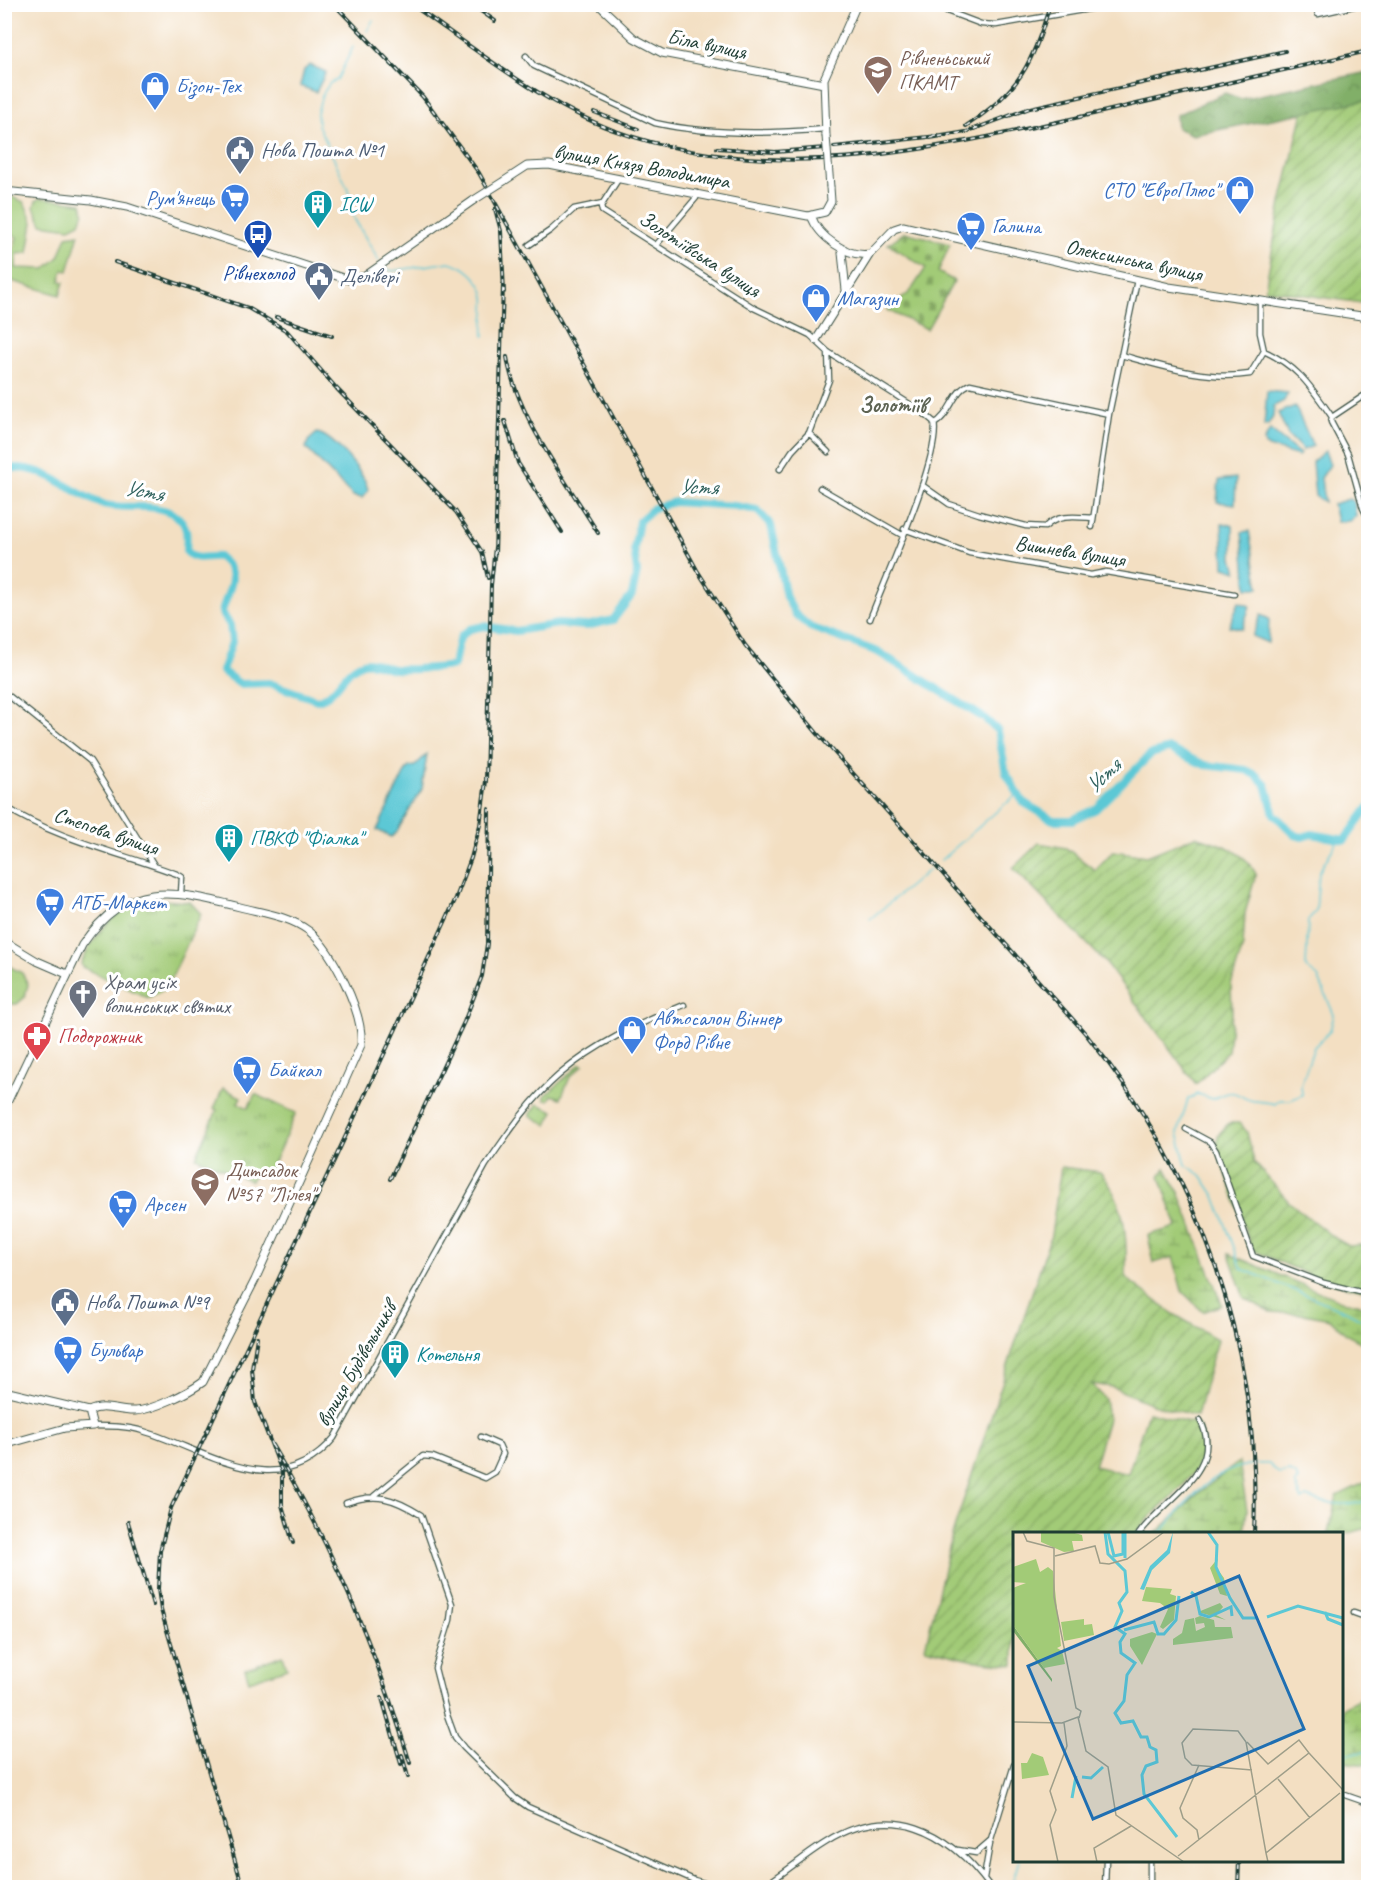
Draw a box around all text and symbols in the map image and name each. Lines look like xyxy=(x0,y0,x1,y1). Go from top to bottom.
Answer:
street label: Біла вулиця xyxy=(665,23,750,65)
place label: Рівненьський ПКАМТ xyxy=(899,45,991,95)
school or university icon: Рівненьський ПКАМТ xyxy=(862,54,894,96)
shop icon: Бізон-Тех xyxy=(139,70,171,112)
place label: Бізон-Тех xyxy=(176,73,242,100)
public building icon: Нова Пошта №1 xyxy=(224,134,256,176)
place label: Нова Пошта №1 xyxy=(261,137,386,163)
street label: вулиця Князя Володимира xyxy=(552,138,734,195)
shop icon: СТО "ЕвроПлюс" xyxy=(1224,174,1256,216)
place label: СТО "ЕвроПлюс" xyxy=(1103,177,1223,203)
supermarket icon: Рум'янець xyxy=(219,182,251,224)
place label: Рум'янець xyxy=(146,185,216,211)
building icon: ICW xyxy=(302,188,334,230)
place label: ICW xyxy=(339,191,374,217)
street label: Золотіївська вулиця xyxy=(634,205,767,304)
supermarket icon: Галина xyxy=(955,210,987,252)
place label: Галина xyxy=(992,213,1043,239)
bus stop icon: Рівнехолод xyxy=(242,218,274,260)
street label: Олексинська вулиця xyxy=(1064,233,1206,287)
place label: Рівнехолод xyxy=(222,260,296,286)
public building icon: Делівері xyxy=(303,260,335,302)
place label: Делівері xyxy=(340,263,401,289)
shop icon: Магазин xyxy=(800,282,832,324)
place label: Магазин xyxy=(837,285,900,311)
district label: Золотіїв xyxy=(859,391,932,419)
water label: Устя xyxy=(678,473,721,501)
water label: Устя xyxy=(122,474,169,509)
street label: Вишнева вулиця xyxy=(1013,529,1128,573)
water label: Устя xyxy=(1079,750,1129,800)
street label: Степова вулиця xyxy=(51,801,163,862)
building icon: ПВКФ "Фіалка" xyxy=(213,822,245,864)
place label: ПВКФ "Фіалка" xyxy=(250,825,367,851)
supermarket icon: АТБ-Маркет xyxy=(34,886,66,928)
place label: АТБ-Маркет xyxy=(71,889,168,915)
place label: Храм усіх волинських святих xyxy=(104,969,232,1019)
church icon: Храм усіх волинських святих xyxy=(67,978,99,1020)
place label: Автосалон Віннер Форд Рівне xyxy=(653,1005,783,1055)
shop icon: Автосалон Віннер Форд Рівне xyxy=(616,1014,648,1056)
pharmacy icon: Подорожник xyxy=(21,1020,53,1062)
place label: Подорожник xyxy=(58,1023,144,1049)
supermarket icon: Байкал xyxy=(231,1054,263,1096)
place label: Байкал xyxy=(268,1057,322,1083)
place label: Дитсадок №57 "Лілея" xyxy=(226,1157,319,1207)
school or university icon: Дитсадок №57 "Лілея" xyxy=(189,1166,221,1208)
supermarket icon: Арсен xyxy=(107,1188,139,1230)
place label: Арсен xyxy=(144,1191,187,1217)
public building icon: Нова Пошта №9 xyxy=(49,1286,81,1328)
place label: Нова Пошта №9 xyxy=(86,1289,211,1315)
street label: вулиця Будівельників xyxy=(310,1293,405,1431)
supermarket icon: Бульвар xyxy=(52,1334,84,1376)
place label: Бульвар xyxy=(89,1337,144,1363)
building icon: Котельня xyxy=(379,1338,411,1380)
place label: Котельня xyxy=(416,1341,481,1367)
inset map xyxy=(1013,1532,1343,1862)

